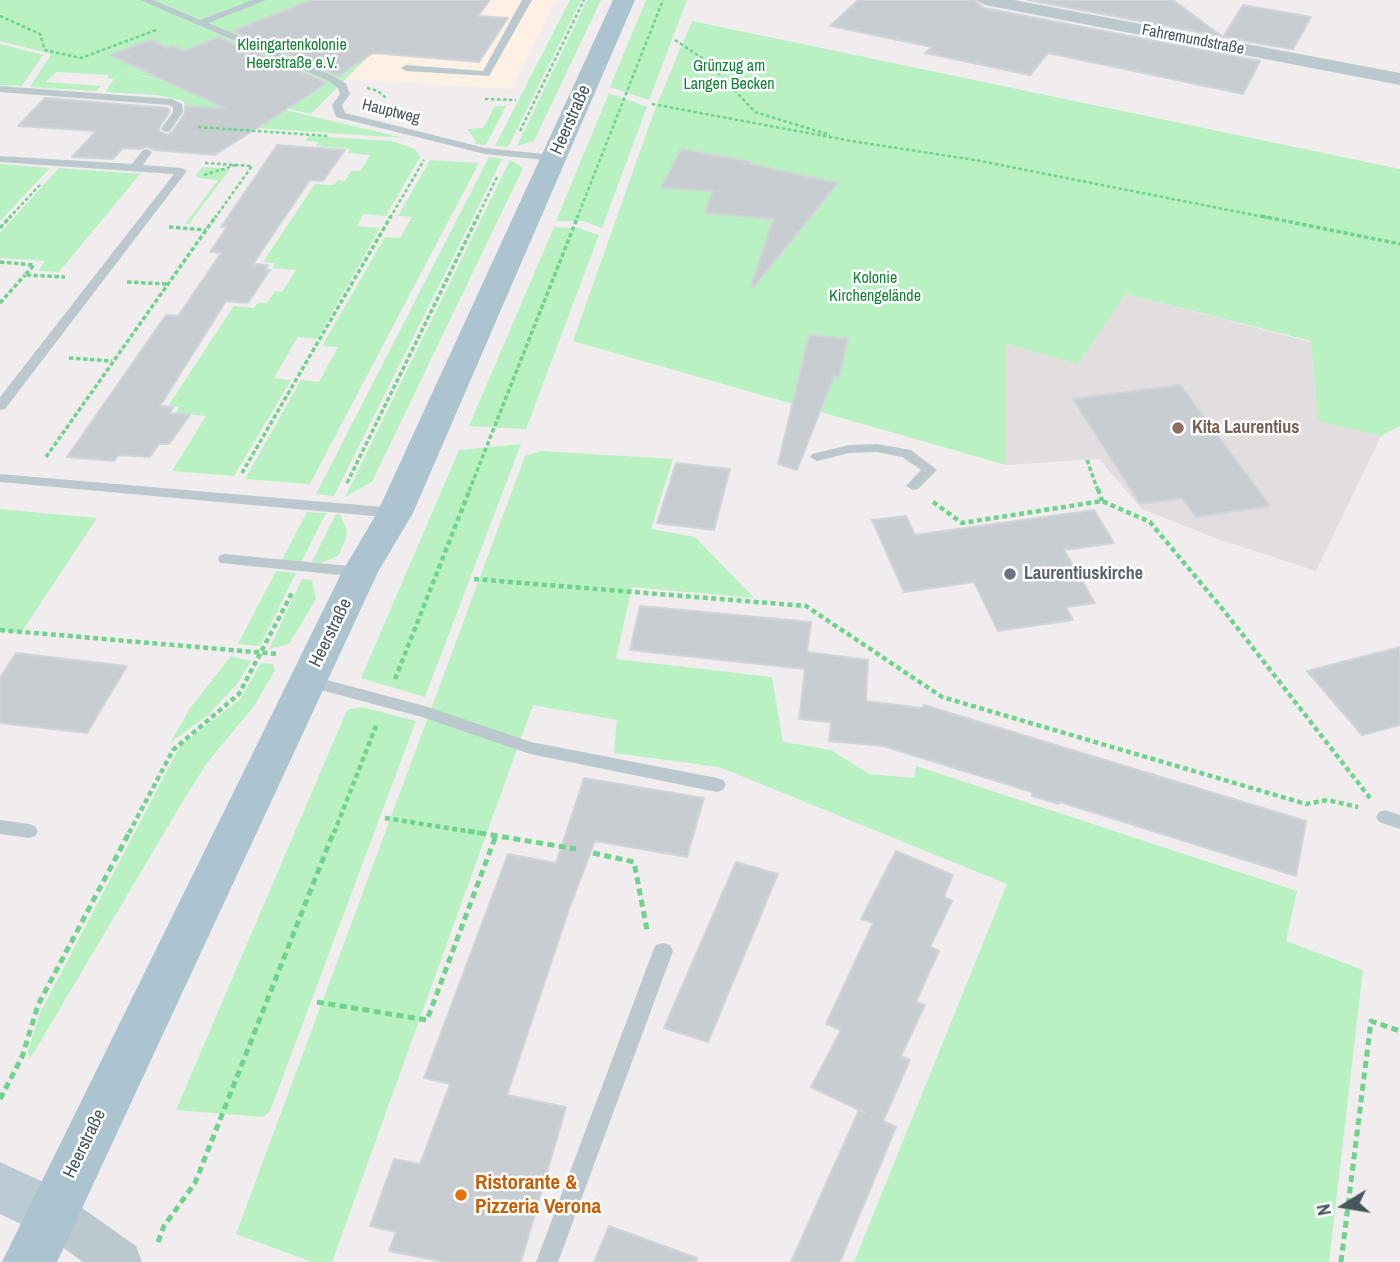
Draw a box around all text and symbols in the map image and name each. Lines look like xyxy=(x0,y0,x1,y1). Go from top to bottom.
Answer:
street label: Fahremundstraße xyxy=(1140,21,1246,59)
park label: Kleingartenkolonie Heerstraße e.V. xyxy=(237,36,347,74)
park label: Grünzug am Langen Becken xyxy=(683,57,775,95)
street label: Heerstraße xyxy=(546,82,596,158)
street label: Hauptweg xyxy=(360,96,422,128)
park label: Kolonie Kirchengelände xyxy=(829,269,921,307)
place label: Kita Laurentius xyxy=(1192,417,1299,439)
marker: Kita Laurentius xyxy=(1170,420,1186,436)
place label: Laurentiuskirche xyxy=(1024,563,1143,585)
marker: Laurentiuskirche xyxy=(1002,566,1018,582)
street label: Heerstraße xyxy=(305,595,357,671)
street label: Heerstraße xyxy=(59,1106,111,1182)
place label: Ristorante & Pizzeria Verona xyxy=(475,1170,601,1220)
north arrow xyxy=(1309,1171,1379,1241)
marker: Ristorante & Pizzeria Verona xyxy=(453,1187,469,1203)
text: N xyxy=(1310,1202,1337,1218)

